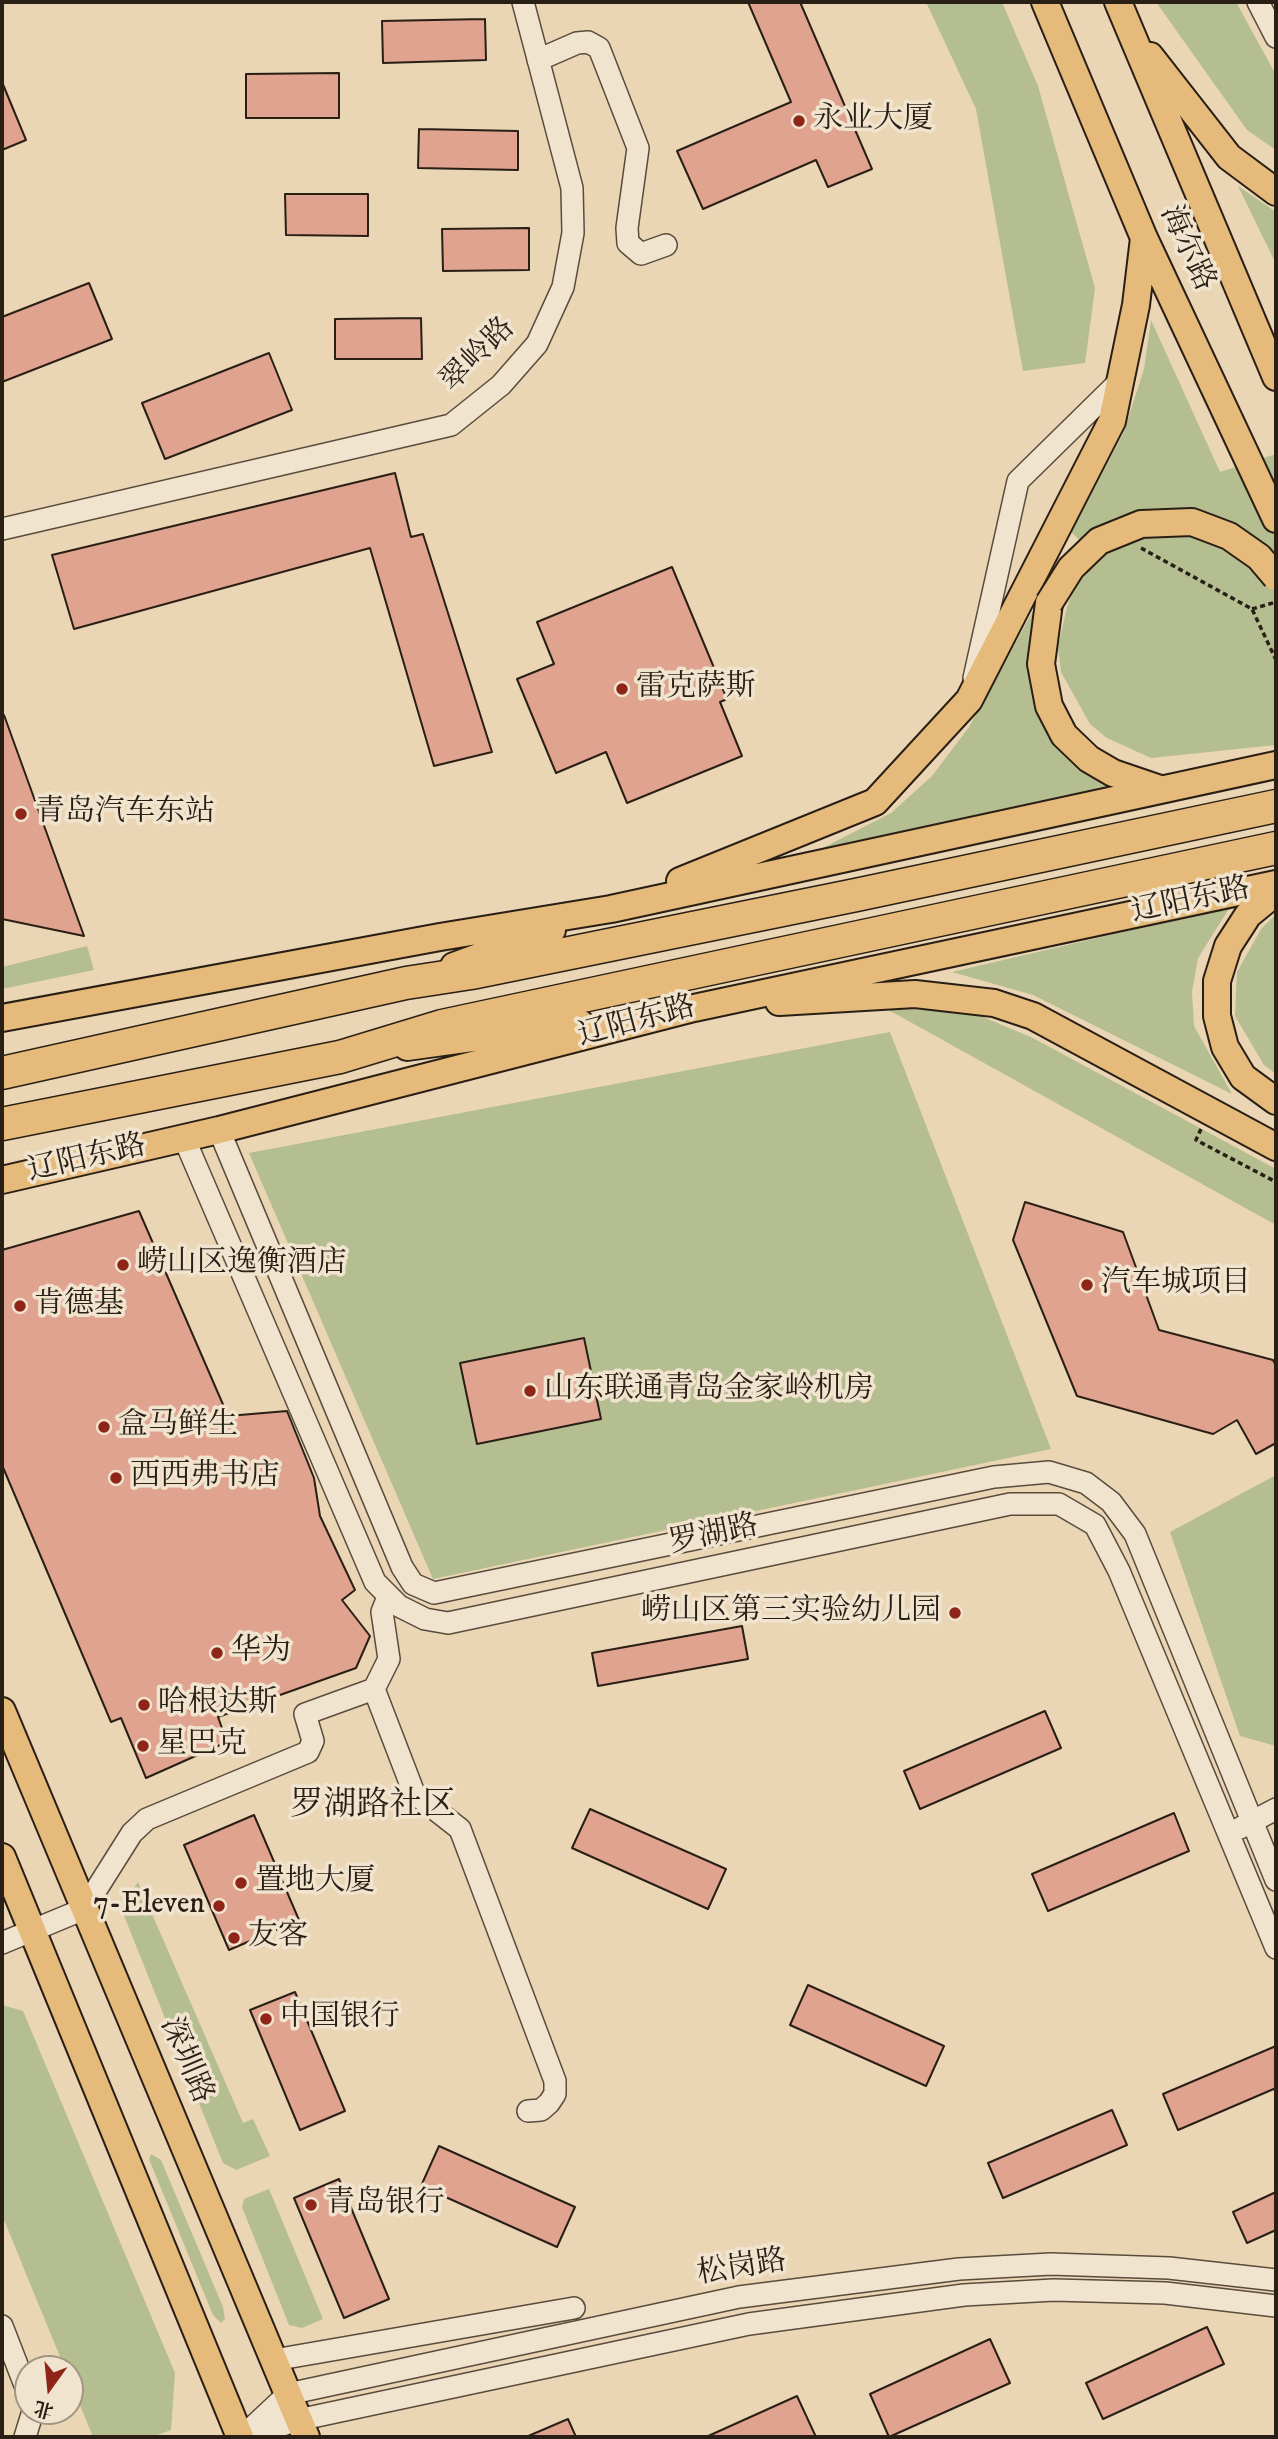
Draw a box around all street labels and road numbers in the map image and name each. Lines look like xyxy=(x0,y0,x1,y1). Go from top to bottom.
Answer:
street label: 海尔路 xyxy=(1151,201,1221,297)
street label: 翠岭路 xyxy=(434,311,524,401)
street label: 辽阳东路 xyxy=(1129,872,1253,932)
street label: 辽阳东路 xyxy=(574,990,700,1056)
street label: 辽阳东路 xyxy=(24,1129,150,1191)
street label: 罗湖路 xyxy=(666,1509,762,1563)
street label: 深圳路 xyxy=(151,2013,219,2109)
street label: 松岗路 xyxy=(695,2244,789,2294)

